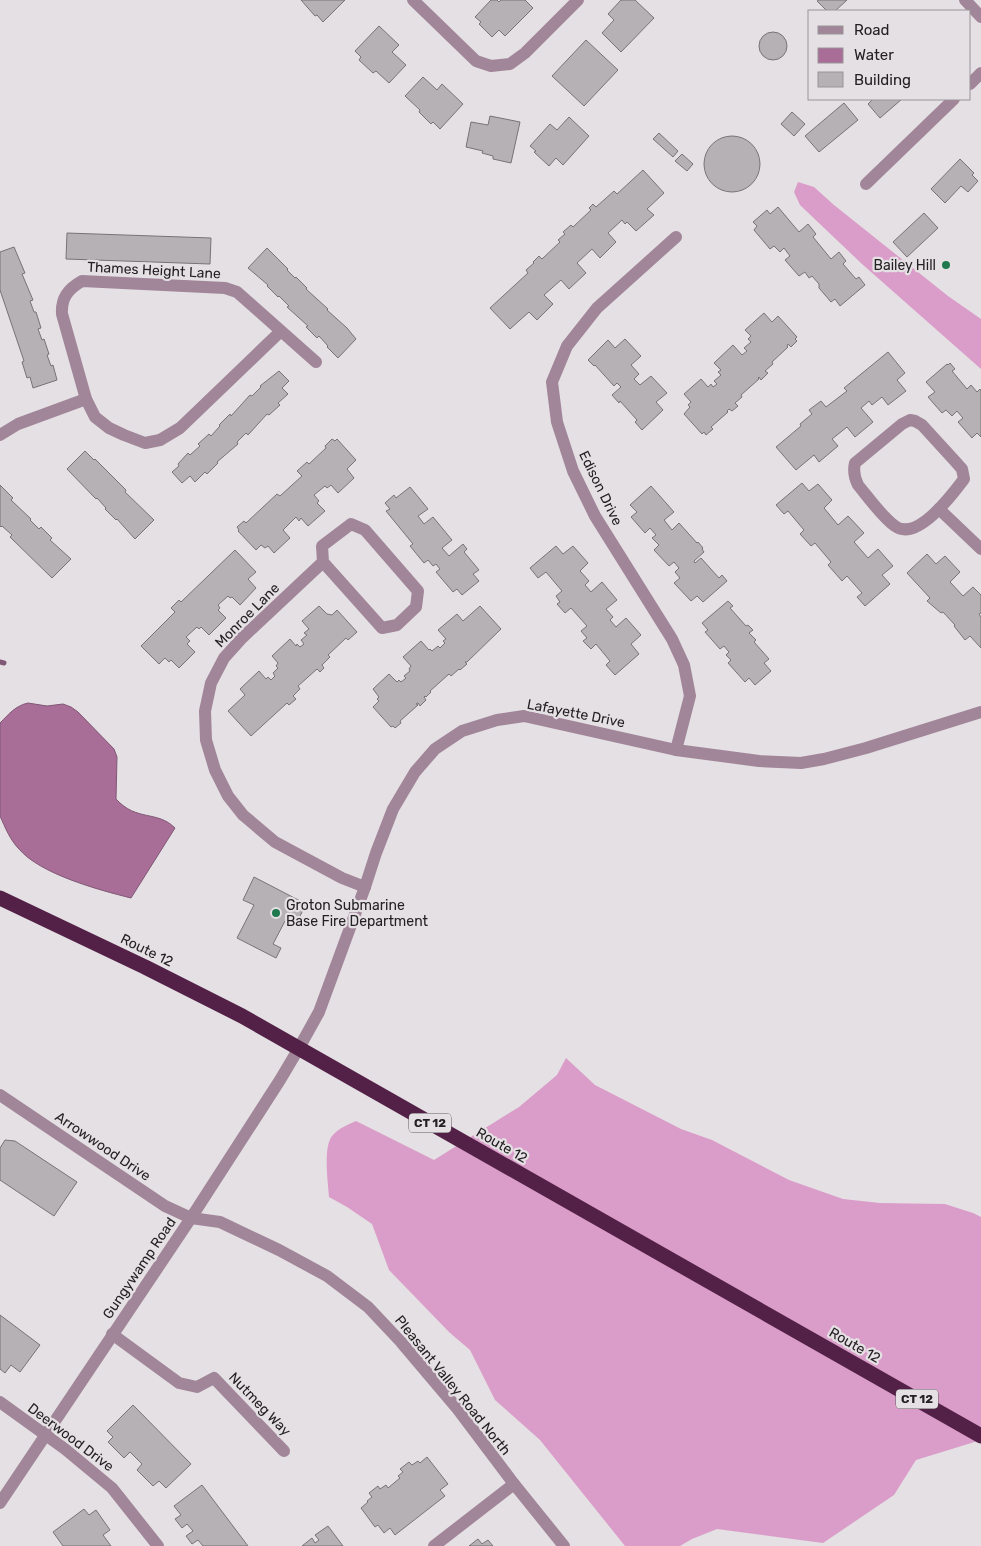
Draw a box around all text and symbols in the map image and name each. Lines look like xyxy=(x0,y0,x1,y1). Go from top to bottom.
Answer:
legend xyxy=(808,10,971,100)
text: Road xyxy=(854,21,890,39)
text: Water xyxy=(854,46,894,64)
text: Building xyxy=(854,71,911,89)
place label: Bailey Hill xyxy=(874,257,936,274)
street label: Thames Height Lane xyxy=(87,259,221,282)
marker: Bailey Hill xyxy=(940,259,952,271)
street label: Edison Drive xyxy=(575,448,626,528)
street label: Monroe Lane xyxy=(212,580,283,651)
street label: Lafayette Drive xyxy=(525,696,627,731)
place label: Groton Submarine Base Fire Department xyxy=(286,897,429,930)
marker: Groton Submarine Base Fire Department xyxy=(270,907,282,919)
street label: Route 12 xyxy=(118,930,176,970)
street label: Arrowwood Drive xyxy=(52,1108,154,1185)
road number: CT 12 xyxy=(409,1114,451,1132)
street label: Route 12 xyxy=(473,1124,530,1167)
street label: Gungywamp Road xyxy=(99,1214,180,1322)
street label: Pleasant Valley Road North xyxy=(391,1312,514,1459)
street label: Route 12 xyxy=(826,1324,883,1367)
street label: Nutmeg Way xyxy=(225,1369,294,1440)
road number: CT 12 xyxy=(896,1390,938,1408)
street label: Deerwood Drive xyxy=(24,1400,117,1475)

